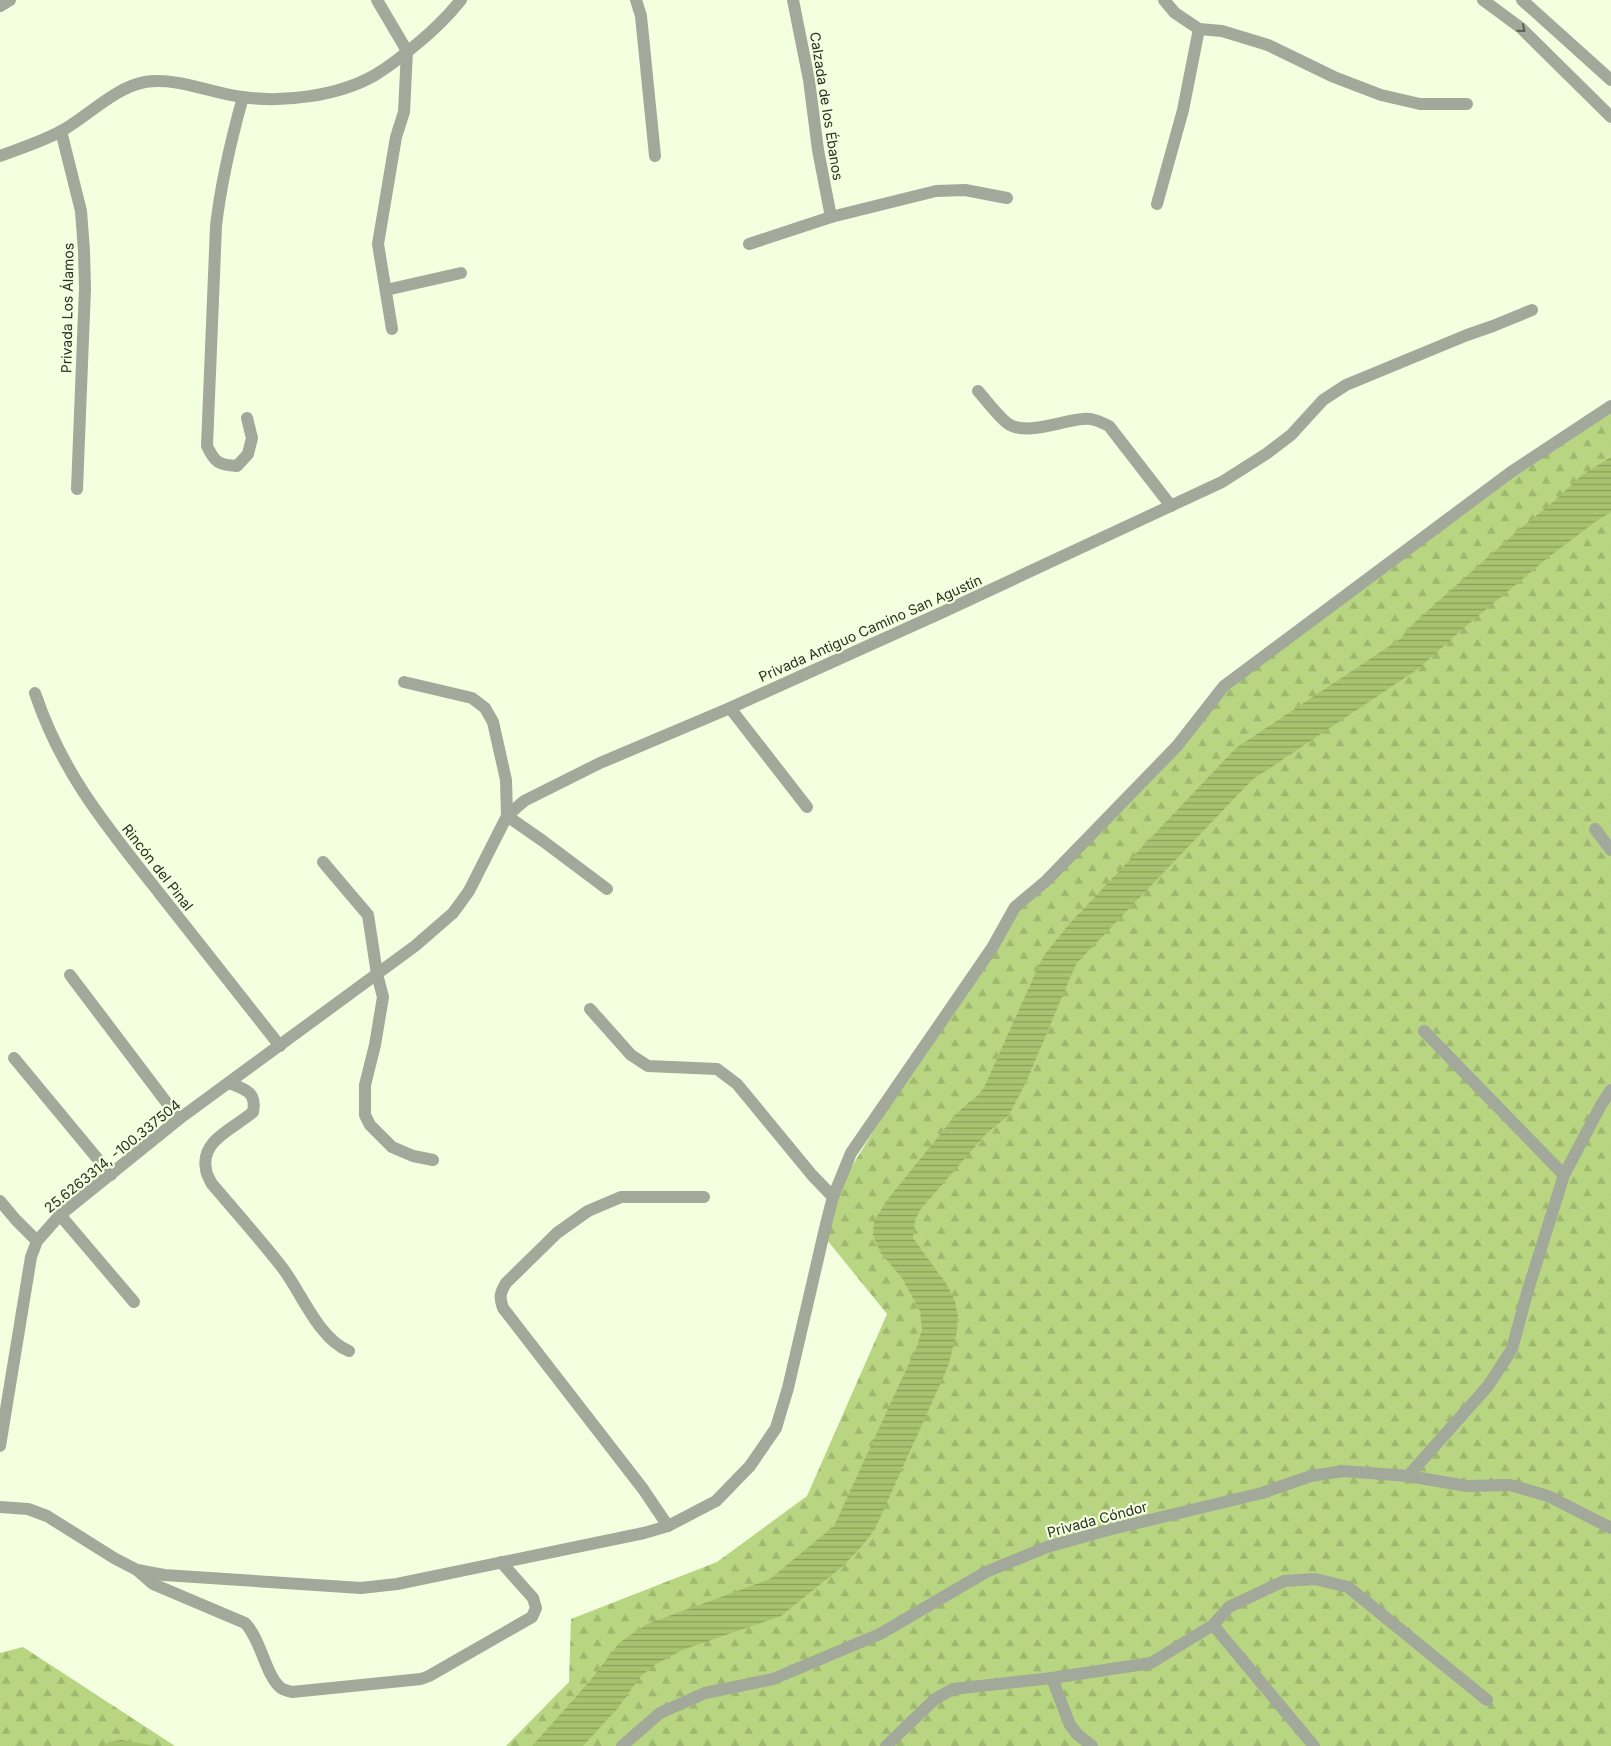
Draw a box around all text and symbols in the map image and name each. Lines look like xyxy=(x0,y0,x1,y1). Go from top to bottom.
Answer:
one-way arrow xyxy=(1516,24,1525,33)
street label: Calzada de los Ébanos xyxy=(807,30,847,182)
street label: Privada Los Álamos xyxy=(57,243,77,373)
street label: Privada Antiguo Camino San Agustín xyxy=(756,571,984,685)
street label: Rincón del Pinal xyxy=(119,820,197,914)
street label: 25.6263314, -100.337504 xyxy=(40,1096,184,1216)
street label: Privada Cóndor xyxy=(1045,1497,1149,1541)

